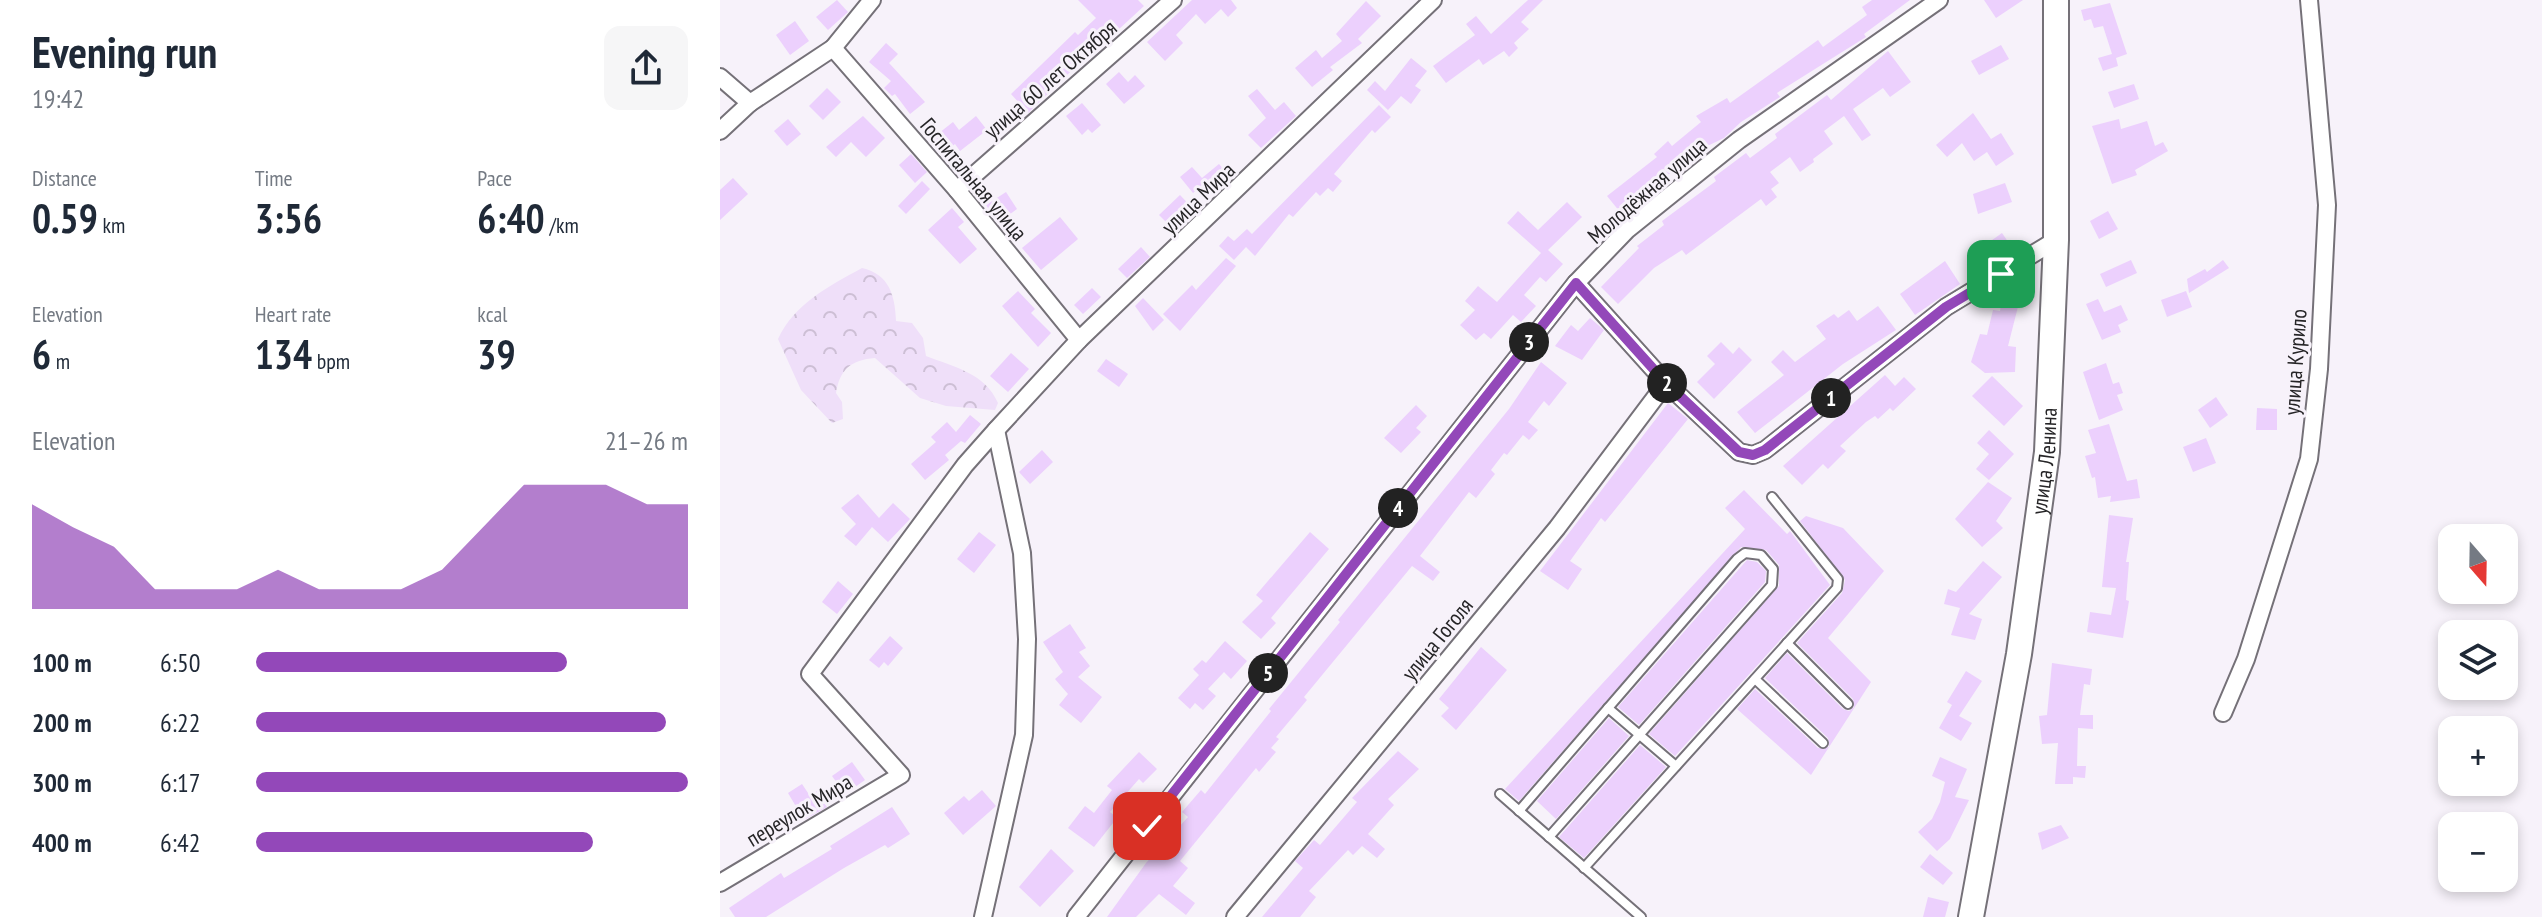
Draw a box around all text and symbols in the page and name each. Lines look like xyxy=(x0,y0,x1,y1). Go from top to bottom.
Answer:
street label: улица 60 лет Октября xyxy=(978,14,1122,144)
text: Evening run xyxy=(32,23,217,80)
button: share xyxy=(604,26,688,110)
text: 19:42 xyxy=(32,82,84,115)
street label: Госпитальная улица xyxy=(914,112,1034,246)
street label: Молодёжная улица xyxy=(1582,131,1712,249)
street label: улица Мира xyxy=(1155,156,1241,240)
text: Distance xyxy=(32,164,97,192)
text: Time xyxy=(255,164,293,192)
text: Pace xyxy=(477,164,512,192)
text: 0.59 xyxy=(32,192,98,244)
text: 3:56 xyxy=(255,192,322,244)
text: 6:40 xyxy=(477,192,545,244)
text: km xyxy=(98,211,125,239)
text: /km xyxy=(545,211,579,239)
pin xyxy=(1967,240,2035,308)
icon: arrive xyxy=(1979,252,2023,296)
text: Elevation xyxy=(32,300,103,328)
text: Heart rate xyxy=(255,300,331,328)
text: kcal xyxy=(477,300,507,328)
street label: улица Курило xyxy=(2277,308,2313,416)
pin: 3 xyxy=(1509,322,1549,362)
text: 6 xyxy=(32,328,51,380)
text: 134 xyxy=(255,328,312,380)
text: 39 xyxy=(477,328,516,380)
text: 3 xyxy=(1524,328,1534,356)
text: m xyxy=(51,347,70,375)
text: bpm xyxy=(312,347,350,375)
pin: 2 xyxy=(1647,363,1687,403)
text: 2 xyxy=(1662,369,1672,397)
pin: 1 xyxy=(1811,378,1851,418)
text: 1 xyxy=(1826,384,1836,412)
street label: улица Ленина xyxy=(2024,407,2063,516)
text: Elevation xyxy=(32,424,115,457)
text: 21–26 m xyxy=(605,424,688,457)
pin: 4 xyxy=(1378,488,1418,528)
text: 4 xyxy=(1393,494,1403,522)
north arrow xyxy=(2438,524,2518,604)
map controls xyxy=(2438,524,2518,892)
street label: улица Гоголя xyxy=(1395,592,1479,686)
button: layers xyxy=(2438,620,2518,700)
text: 100 m xyxy=(32,646,92,679)
text: 6:50 xyxy=(160,646,200,679)
pin: 5 xyxy=(1248,653,1288,693)
text: 5 xyxy=(1263,659,1273,687)
text: 200 m xyxy=(32,706,92,739)
text: 6:22 xyxy=(160,706,200,739)
button: + xyxy=(2438,716,2518,796)
text: 300 m xyxy=(32,766,92,799)
text: 6:17 xyxy=(160,766,200,799)
street label: переулок Мира xyxy=(741,767,857,853)
pin xyxy=(1113,792,1181,860)
icon: check xyxy=(1125,804,1169,848)
button: − xyxy=(2438,812,2518,892)
text: 400 m xyxy=(32,826,92,859)
text: 6:42 xyxy=(160,826,200,859)

